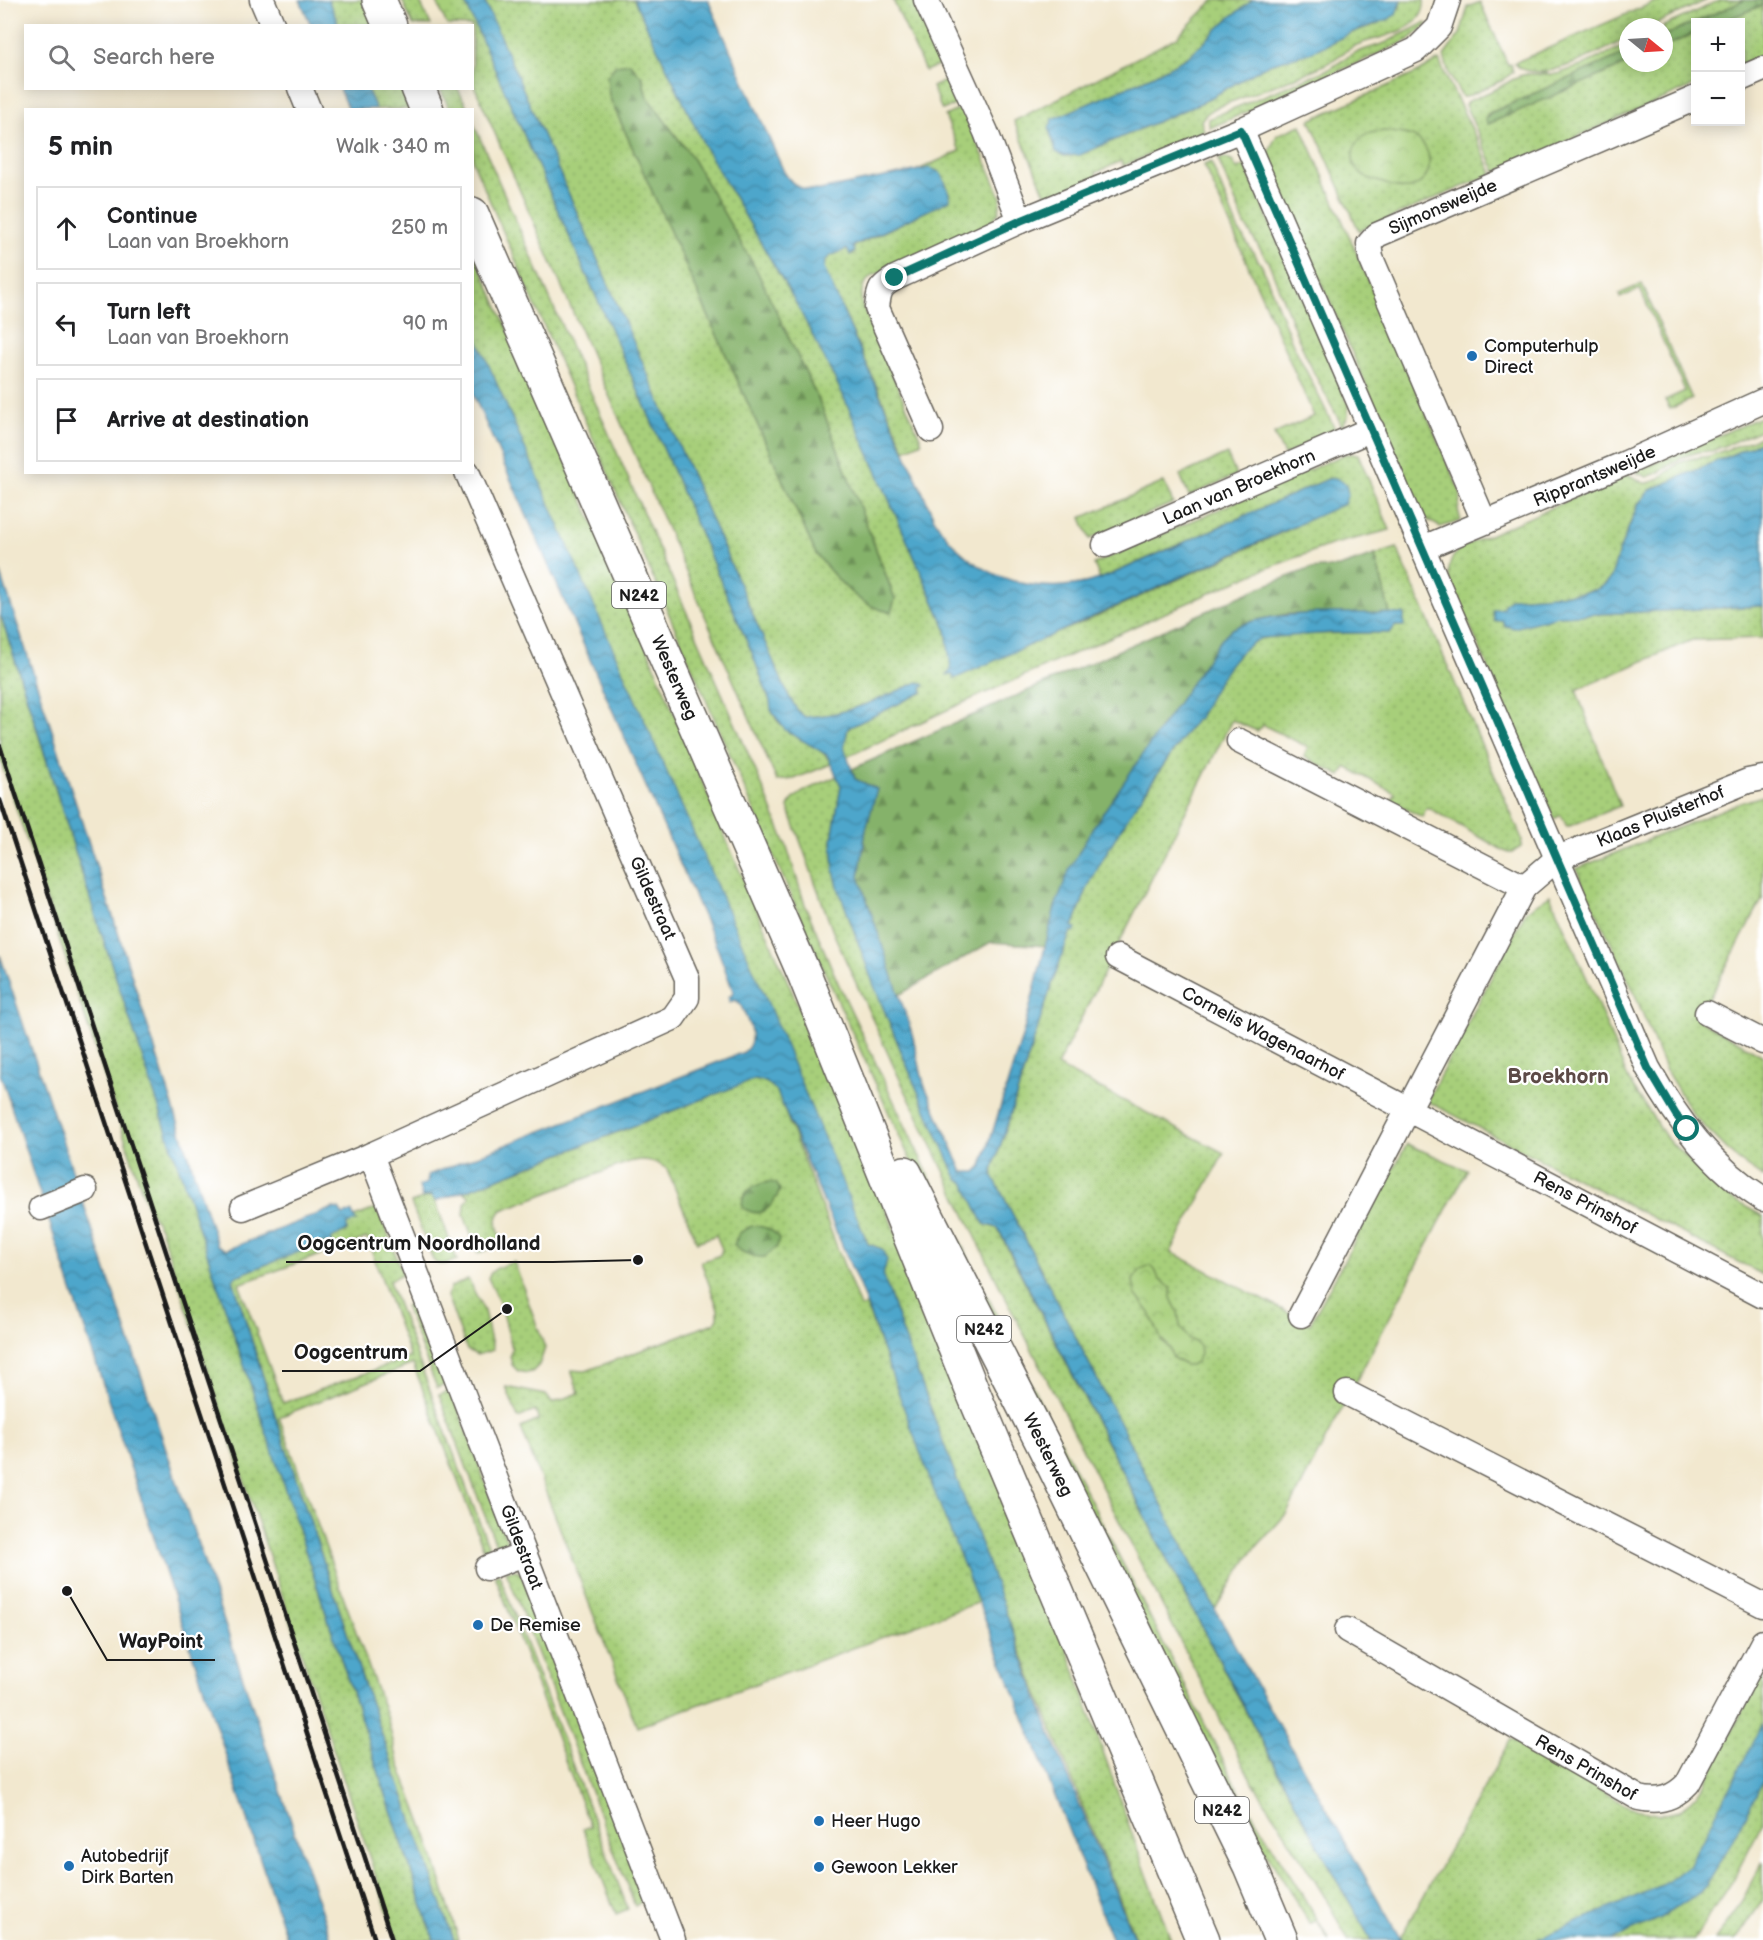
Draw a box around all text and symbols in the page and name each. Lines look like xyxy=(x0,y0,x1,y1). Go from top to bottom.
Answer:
north arrow xyxy=(1619,18,1673,72)
map controls xyxy=(1691,18,1745,126)
button: + xyxy=(1691,18,1745,72)
search box xyxy=(24,24,474,90)
icon: search xyxy=(45,41,78,74)
text: Search here xyxy=(93,44,215,71)
button: − xyxy=(1691,72,1745,126)
text: 5 min xyxy=(48,132,113,163)
text: Walk · 340 m xyxy=(336,135,450,159)
street label: Sijmonsweijde xyxy=(1386,175,1501,240)
text: Continue xyxy=(107,203,197,230)
icon: ahead xyxy=(50,212,83,245)
text: 250 m xyxy=(391,216,448,240)
text: Laan van Broekhorn xyxy=(107,230,289,254)
route end xyxy=(881,264,907,290)
text: Turn left xyxy=(107,299,191,326)
icon: left xyxy=(50,308,83,341)
text: 90 m xyxy=(403,312,448,336)
text: Laan van Broekhorn xyxy=(107,326,289,350)
place label: Computerhulp Direct xyxy=(1484,336,1599,378)
marker: Computerhulp Direct xyxy=(1465,349,1479,363)
icon: arrive xyxy=(50,404,83,437)
text: Arrive at destination xyxy=(107,407,309,434)
street label: Ripprantsweijde xyxy=(1530,441,1659,512)
street label: Laan van Broekhorn xyxy=(1160,445,1319,530)
road number: N242 xyxy=(612,582,666,608)
street label: Westerweg xyxy=(646,632,702,723)
street label: Klaas Pluisterhof xyxy=(1594,781,1728,852)
street label: Gildestraat xyxy=(625,853,680,944)
street label: Cornelis Wagenaarhof xyxy=(1178,982,1348,1085)
district label: Broekhorn xyxy=(1507,1064,1609,1089)
route start xyxy=(1673,1115,1699,1141)
street label: Rens Prinshof xyxy=(1530,1167,1641,1239)
callout: Oogcentrum Noordholland xyxy=(286,1224,553,1262)
text: Oogcentrum Noordholland xyxy=(298,1232,541,1256)
road number: N242 xyxy=(957,1316,1011,1342)
callout: Oogcentrum xyxy=(282,1333,420,1371)
text: Oogcentrum xyxy=(294,1341,408,1365)
street label: Westerweg xyxy=(1018,1410,1077,1500)
street label: Gildestraat xyxy=(496,1502,547,1593)
place label: De Remise xyxy=(490,1615,581,1636)
marker: De Remise xyxy=(471,1618,485,1632)
callout: WayPoint xyxy=(107,1622,215,1660)
text: WayPoint xyxy=(119,1630,203,1654)
street label: Rens Prinshof xyxy=(1531,1730,1641,1806)
road number: N242 xyxy=(1195,1797,1249,1823)
place label: Heer Hugo xyxy=(831,1811,921,1832)
marker: Heer Hugo xyxy=(812,1814,826,1828)
place label: Autobedrijf Dirk Barten xyxy=(81,1846,174,1888)
place label: Gewoon Lekker xyxy=(831,1857,958,1878)
marker: Autobedrijf Dirk Barten xyxy=(62,1859,76,1873)
marker: Gewoon Lekker xyxy=(812,1860,826,1874)

